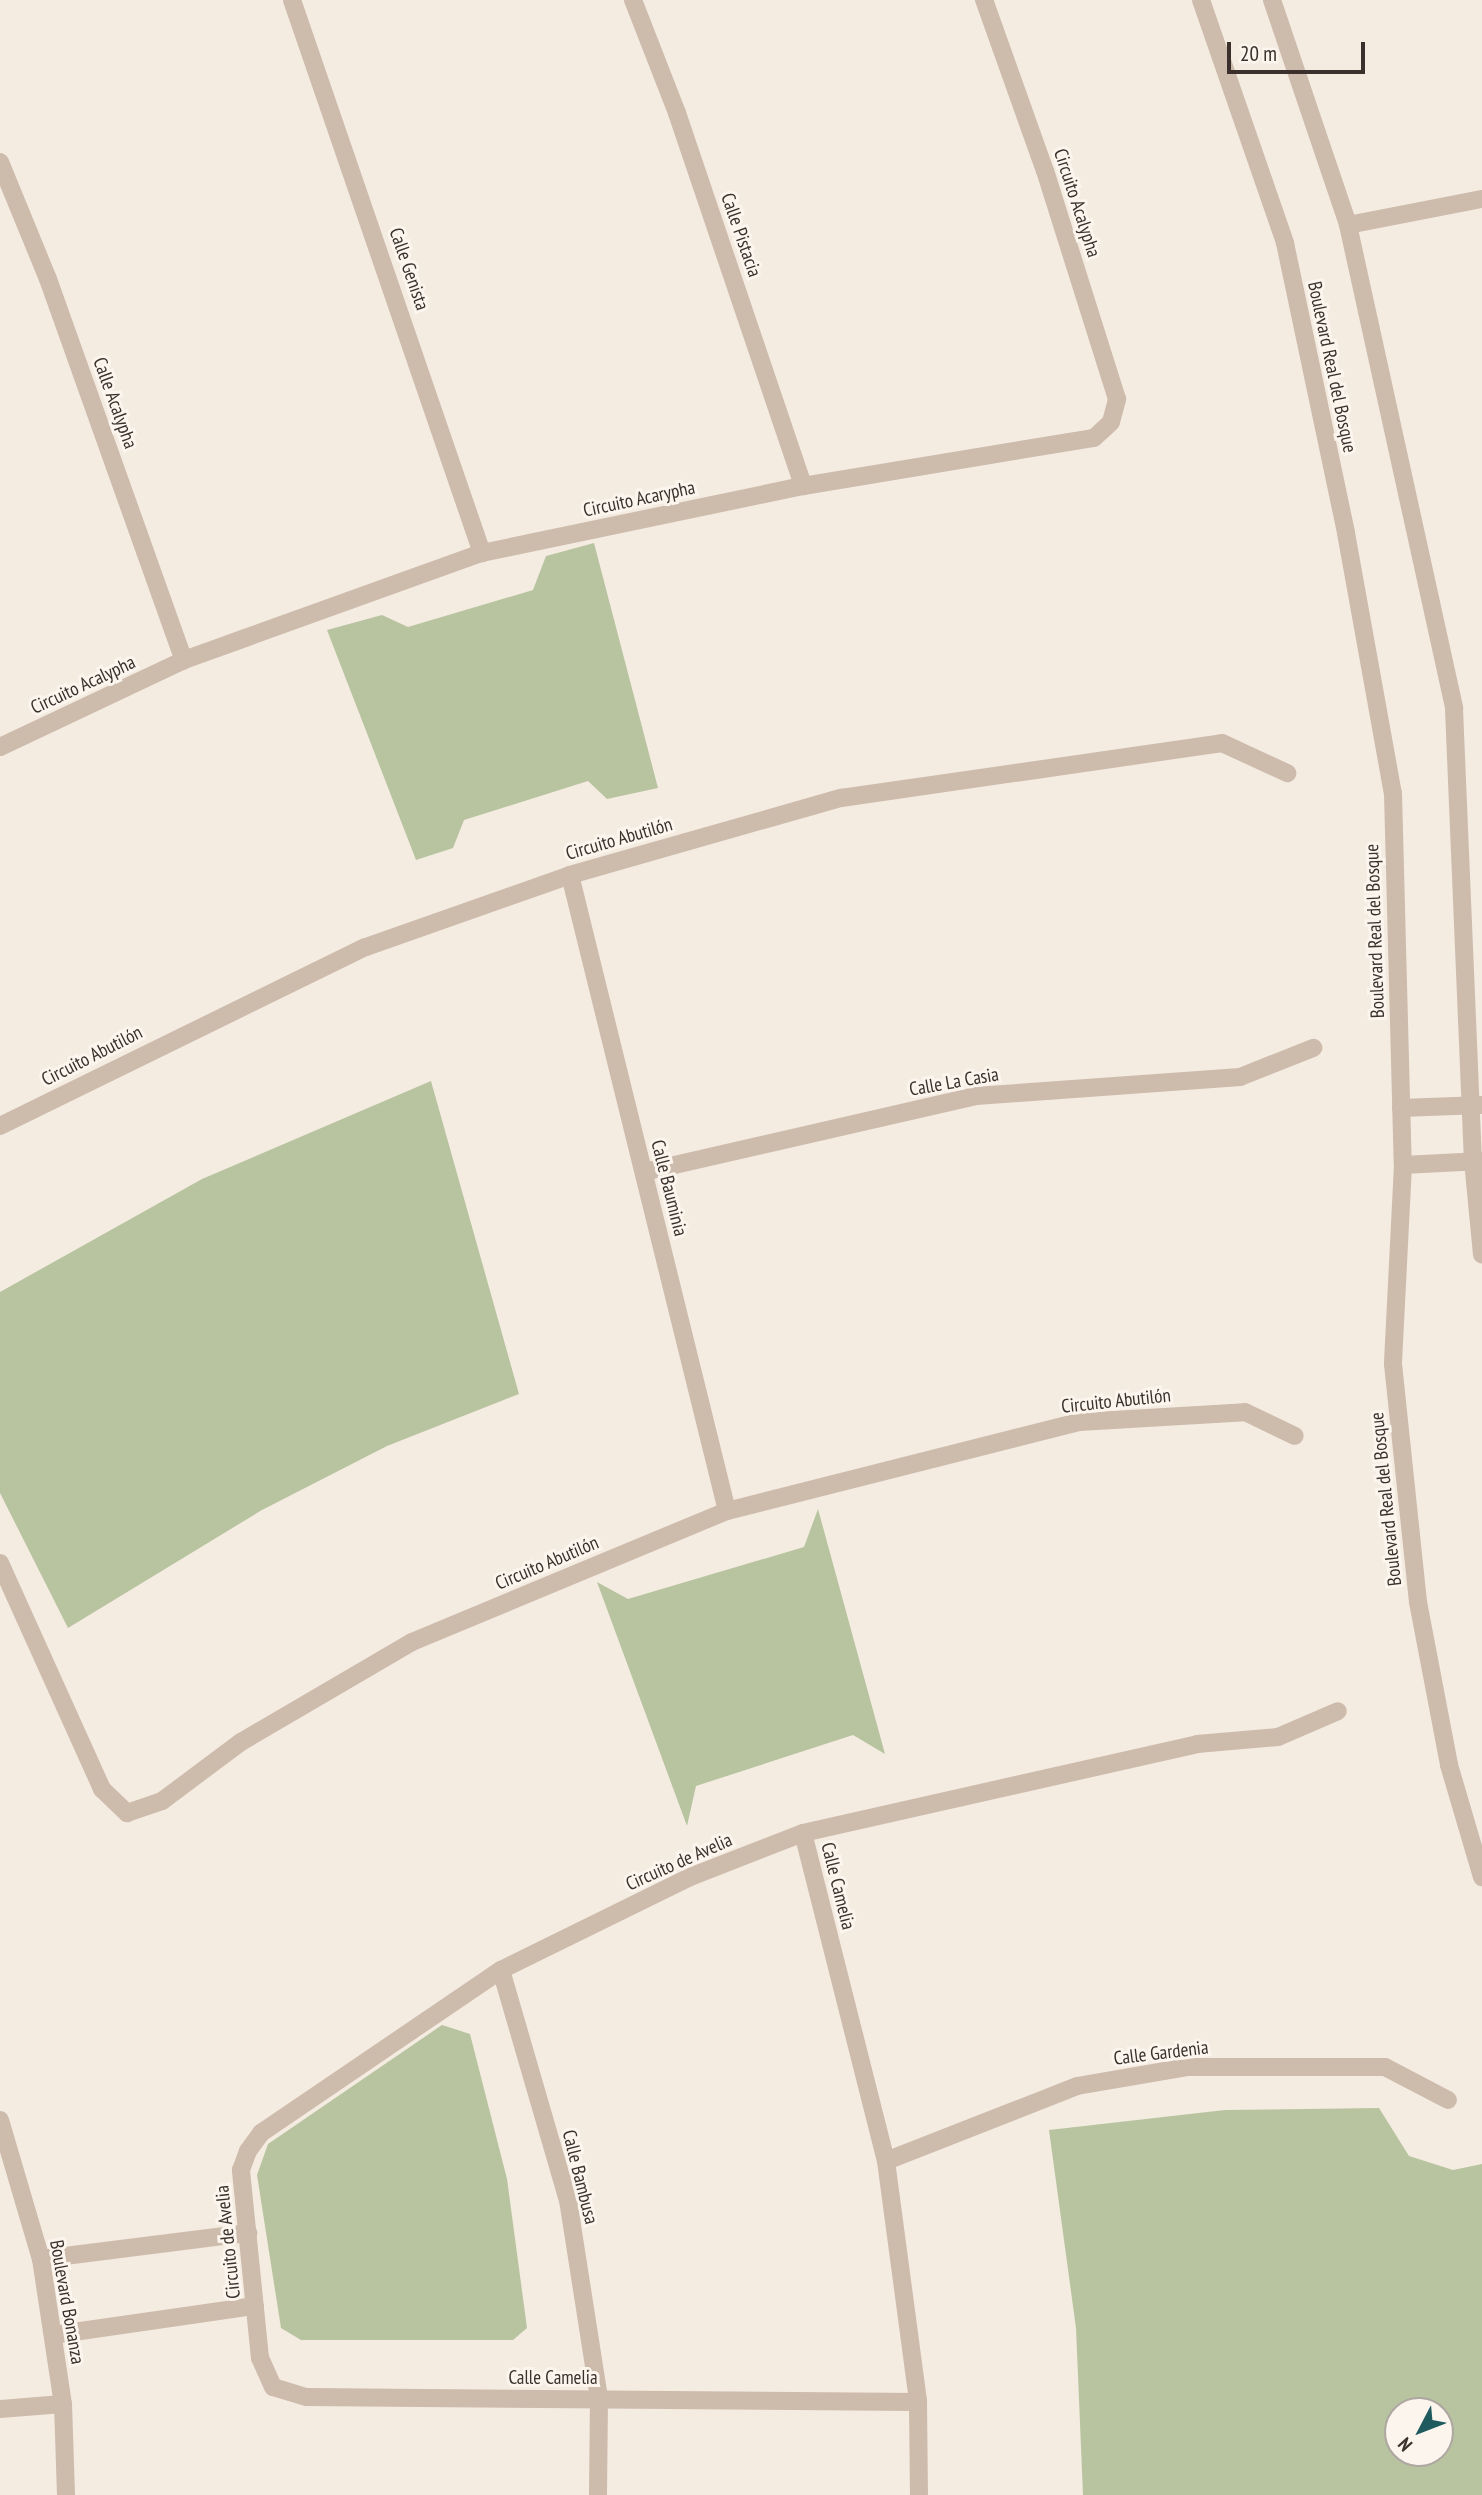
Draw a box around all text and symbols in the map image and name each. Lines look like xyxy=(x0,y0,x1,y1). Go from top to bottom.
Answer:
scale bar xyxy=(1230,28,1368,72)
text: 20 m xyxy=(1240,40,1277,67)
street label: Circuito Acalypha xyxy=(1049,146,1105,260)
street label: Calle Pistacia xyxy=(716,190,766,280)
street label: Calle Genista xyxy=(384,225,434,313)
street label: Boulevard Real del Bosque xyxy=(1303,279,1361,455)
street label: Calle Acalypha xyxy=(88,354,142,452)
street label: Circuito Acarypha xyxy=(581,476,697,522)
street label: Circuito Acalypha xyxy=(27,651,139,719)
street label: Circuito Abutilón xyxy=(563,813,675,865)
street label: Boulevard Real del Bosque xyxy=(1361,843,1389,1019)
street label: Circuito Abutilón xyxy=(38,1021,146,1091)
street label: Calle La Casia xyxy=(908,1063,1000,1101)
street label: Calle Bauminia xyxy=(646,1138,692,1238)
street label: Circuito Abutilón xyxy=(1060,1384,1172,1418)
street label: Boulevard Real del Bosque xyxy=(1366,1411,1406,1587)
street label: Circuito Abutilón xyxy=(492,1531,602,1595)
street label: Circuito de Avelia xyxy=(622,1828,736,1896)
street label: Calle Camelia xyxy=(816,1840,860,1932)
street label: Calle Gardenia xyxy=(1112,2036,1210,2070)
street label: Calle Bambusa xyxy=(557,2128,603,2226)
street label: Circuito de Avelia xyxy=(211,2184,245,2300)
street label: Boulevard Bonanza xyxy=(45,2238,89,2366)
street label: Calle Camelia xyxy=(508,2367,598,2389)
north arrow xyxy=(1384,2397,1454,2467)
text: N xyxy=(1393,2433,1417,2457)

